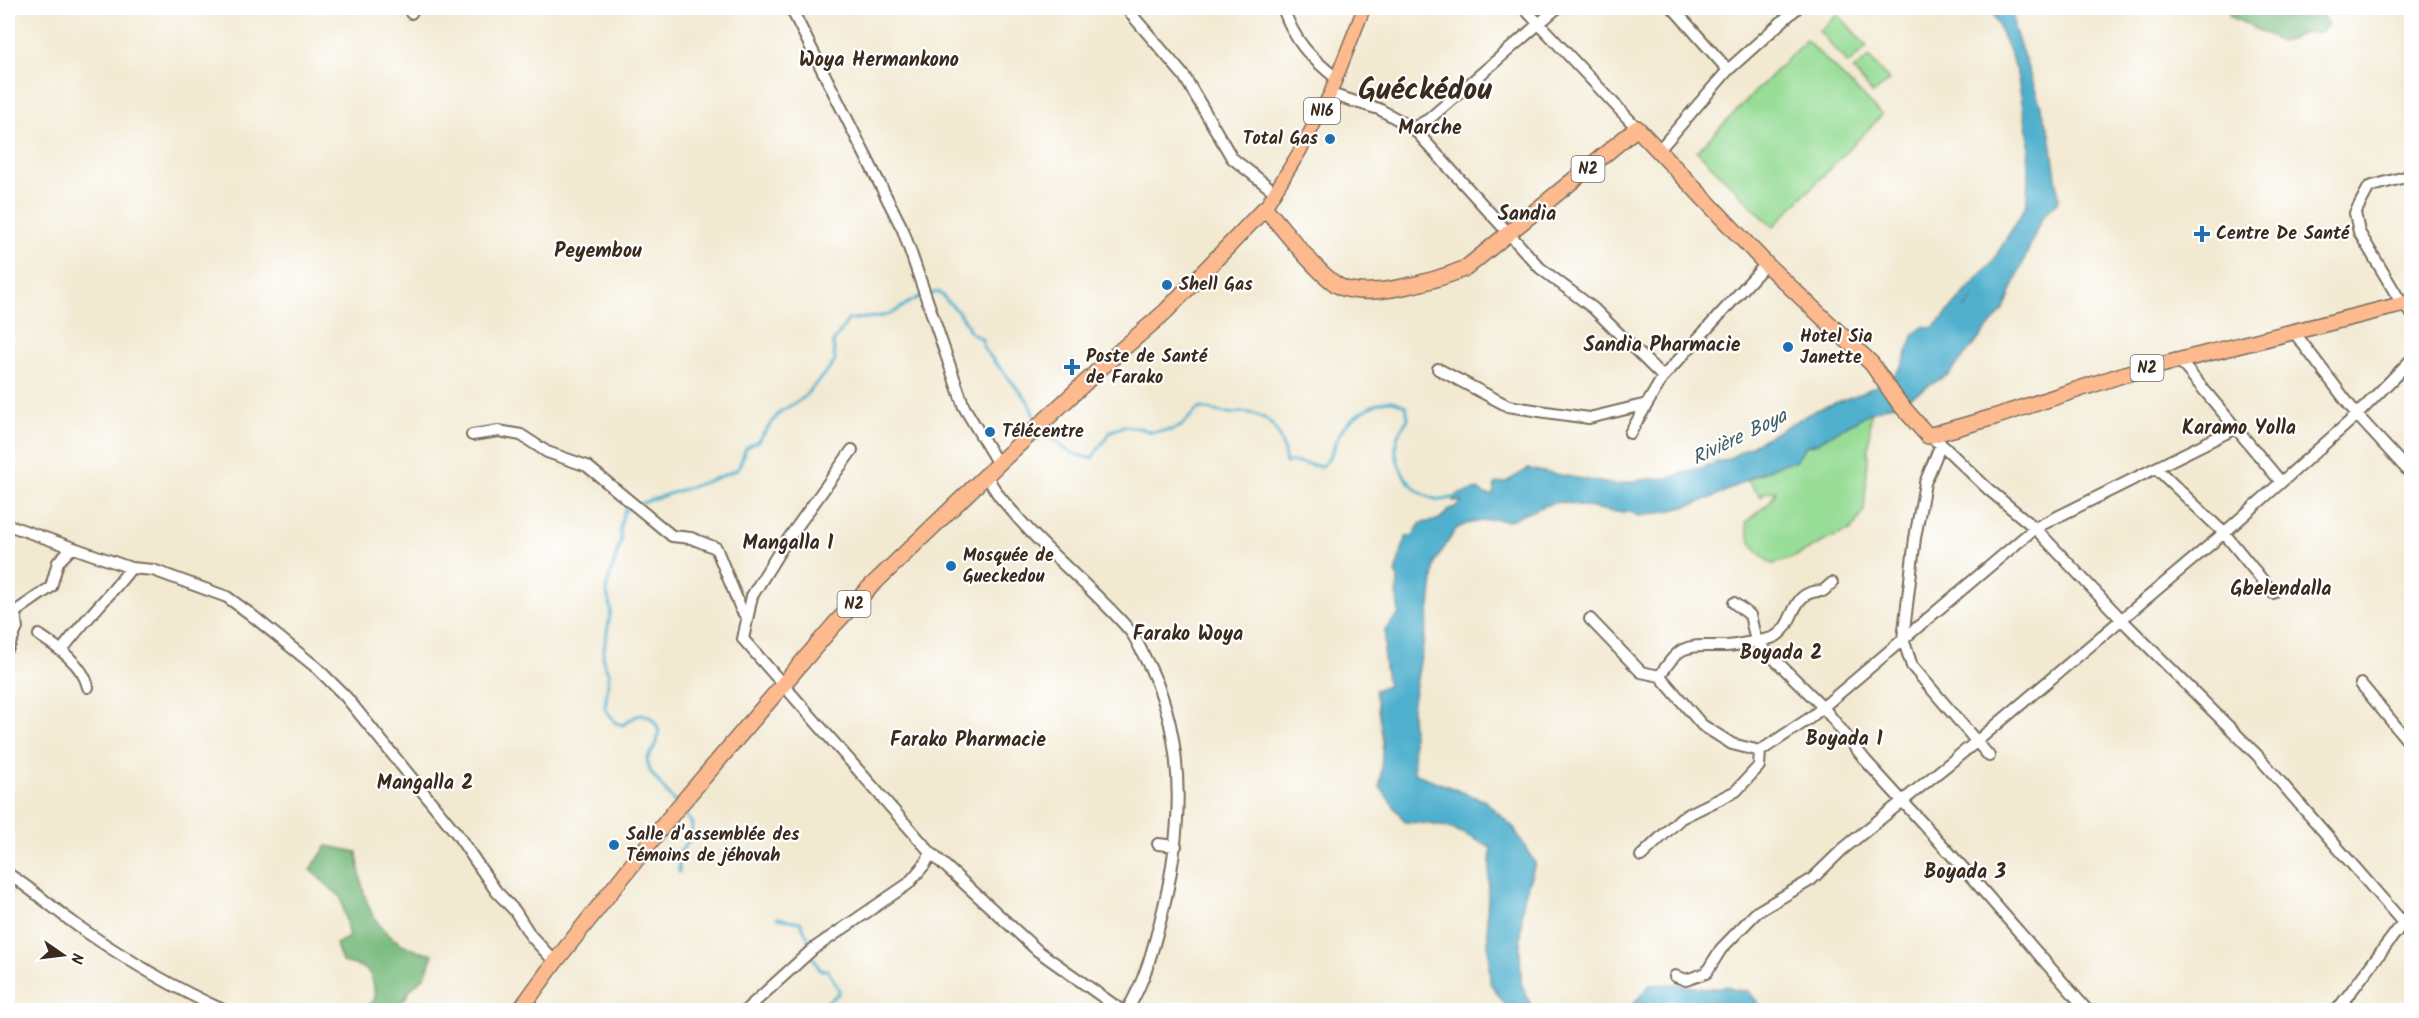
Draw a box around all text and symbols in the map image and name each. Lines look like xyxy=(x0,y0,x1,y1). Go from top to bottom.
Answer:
district label: Woya Hermankono xyxy=(799,45,959,77)
district label: Guéckédou xyxy=(1358,67,1492,115)
road number: N16 xyxy=(1304,98,1340,124)
district label: Marche xyxy=(1398,113,1462,145)
place label: Total Gas xyxy=(1243,125,1319,154)
marker: Total Gas xyxy=(1323,132,1337,146)
road number: N2 xyxy=(1572,156,1604,182)
district label: Sandia xyxy=(1498,199,1556,231)
place label: Centre De Santé xyxy=(2216,220,2350,249)
marker: Centre De Santé xyxy=(2193,225,2211,243)
district label: Peyembou xyxy=(554,236,642,268)
place label: Shell Gas xyxy=(1179,271,1253,300)
marker: Shell Gas xyxy=(1160,278,1174,292)
place label: Hotel Sia Janette xyxy=(1800,323,1872,373)
district label: Sandia Pharmacie xyxy=(1583,330,1741,362)
marker: Hotel Sia Janette xyxy=(1781,340,1795,354)
place label: Poste de Santé de Farako xyxy=(1086,343,1208,393)
road number: N2 xyxy=(2130,355,2164,381)
marker: Poste de Santé de Farako xyxy=(1063,358,1081,376)
water label: Rivière Boya xyxy=(1687,400,1795,475)
district label: Karamo Yolla xyxy=(2182,413,2296,445)
place label: Télécentre xyxy=(1002,418,1084,447)
marker: Télécentre xyxy=(983,425,997,439)
district label: Mangalla 1 xyxy=(743,528,833,560)
place label: Mosquée de Gueckedou xyxy=(963,542,1054,592)
marker: Mosquée de Gueckedou xyxy=(944,559,958,573)
district label: Gbelendalla xyxy=(2230,574,2332,606)
road number: N2 xyxy=(838,591,870,617)
district label: Farako Woya xyxy=(1133,619,1243,651)
district label: Boyada 2 xyxy=(1740,638,1822,670)
district label: Boyada 1 xyxy=(1806,724,1882,756)
district label: Farako Pharmacie xyxy=(890,725,1046,757)
district label: Mangalla 2 xyxy=(377,768,473,800)
place label: Salle d'assemblée des Témoins de jéhovah xyxy=(626,821,800,871)
marker: Salle d'assemblée des Témoins de jéhovah xyxy=(607,838,621,852)
district label: Boyada 3 xyxy=(1924,857,2006,889)
north arrow xyxy=(33,925,93,985)
text: N xyxy=(63,950,89,966)

